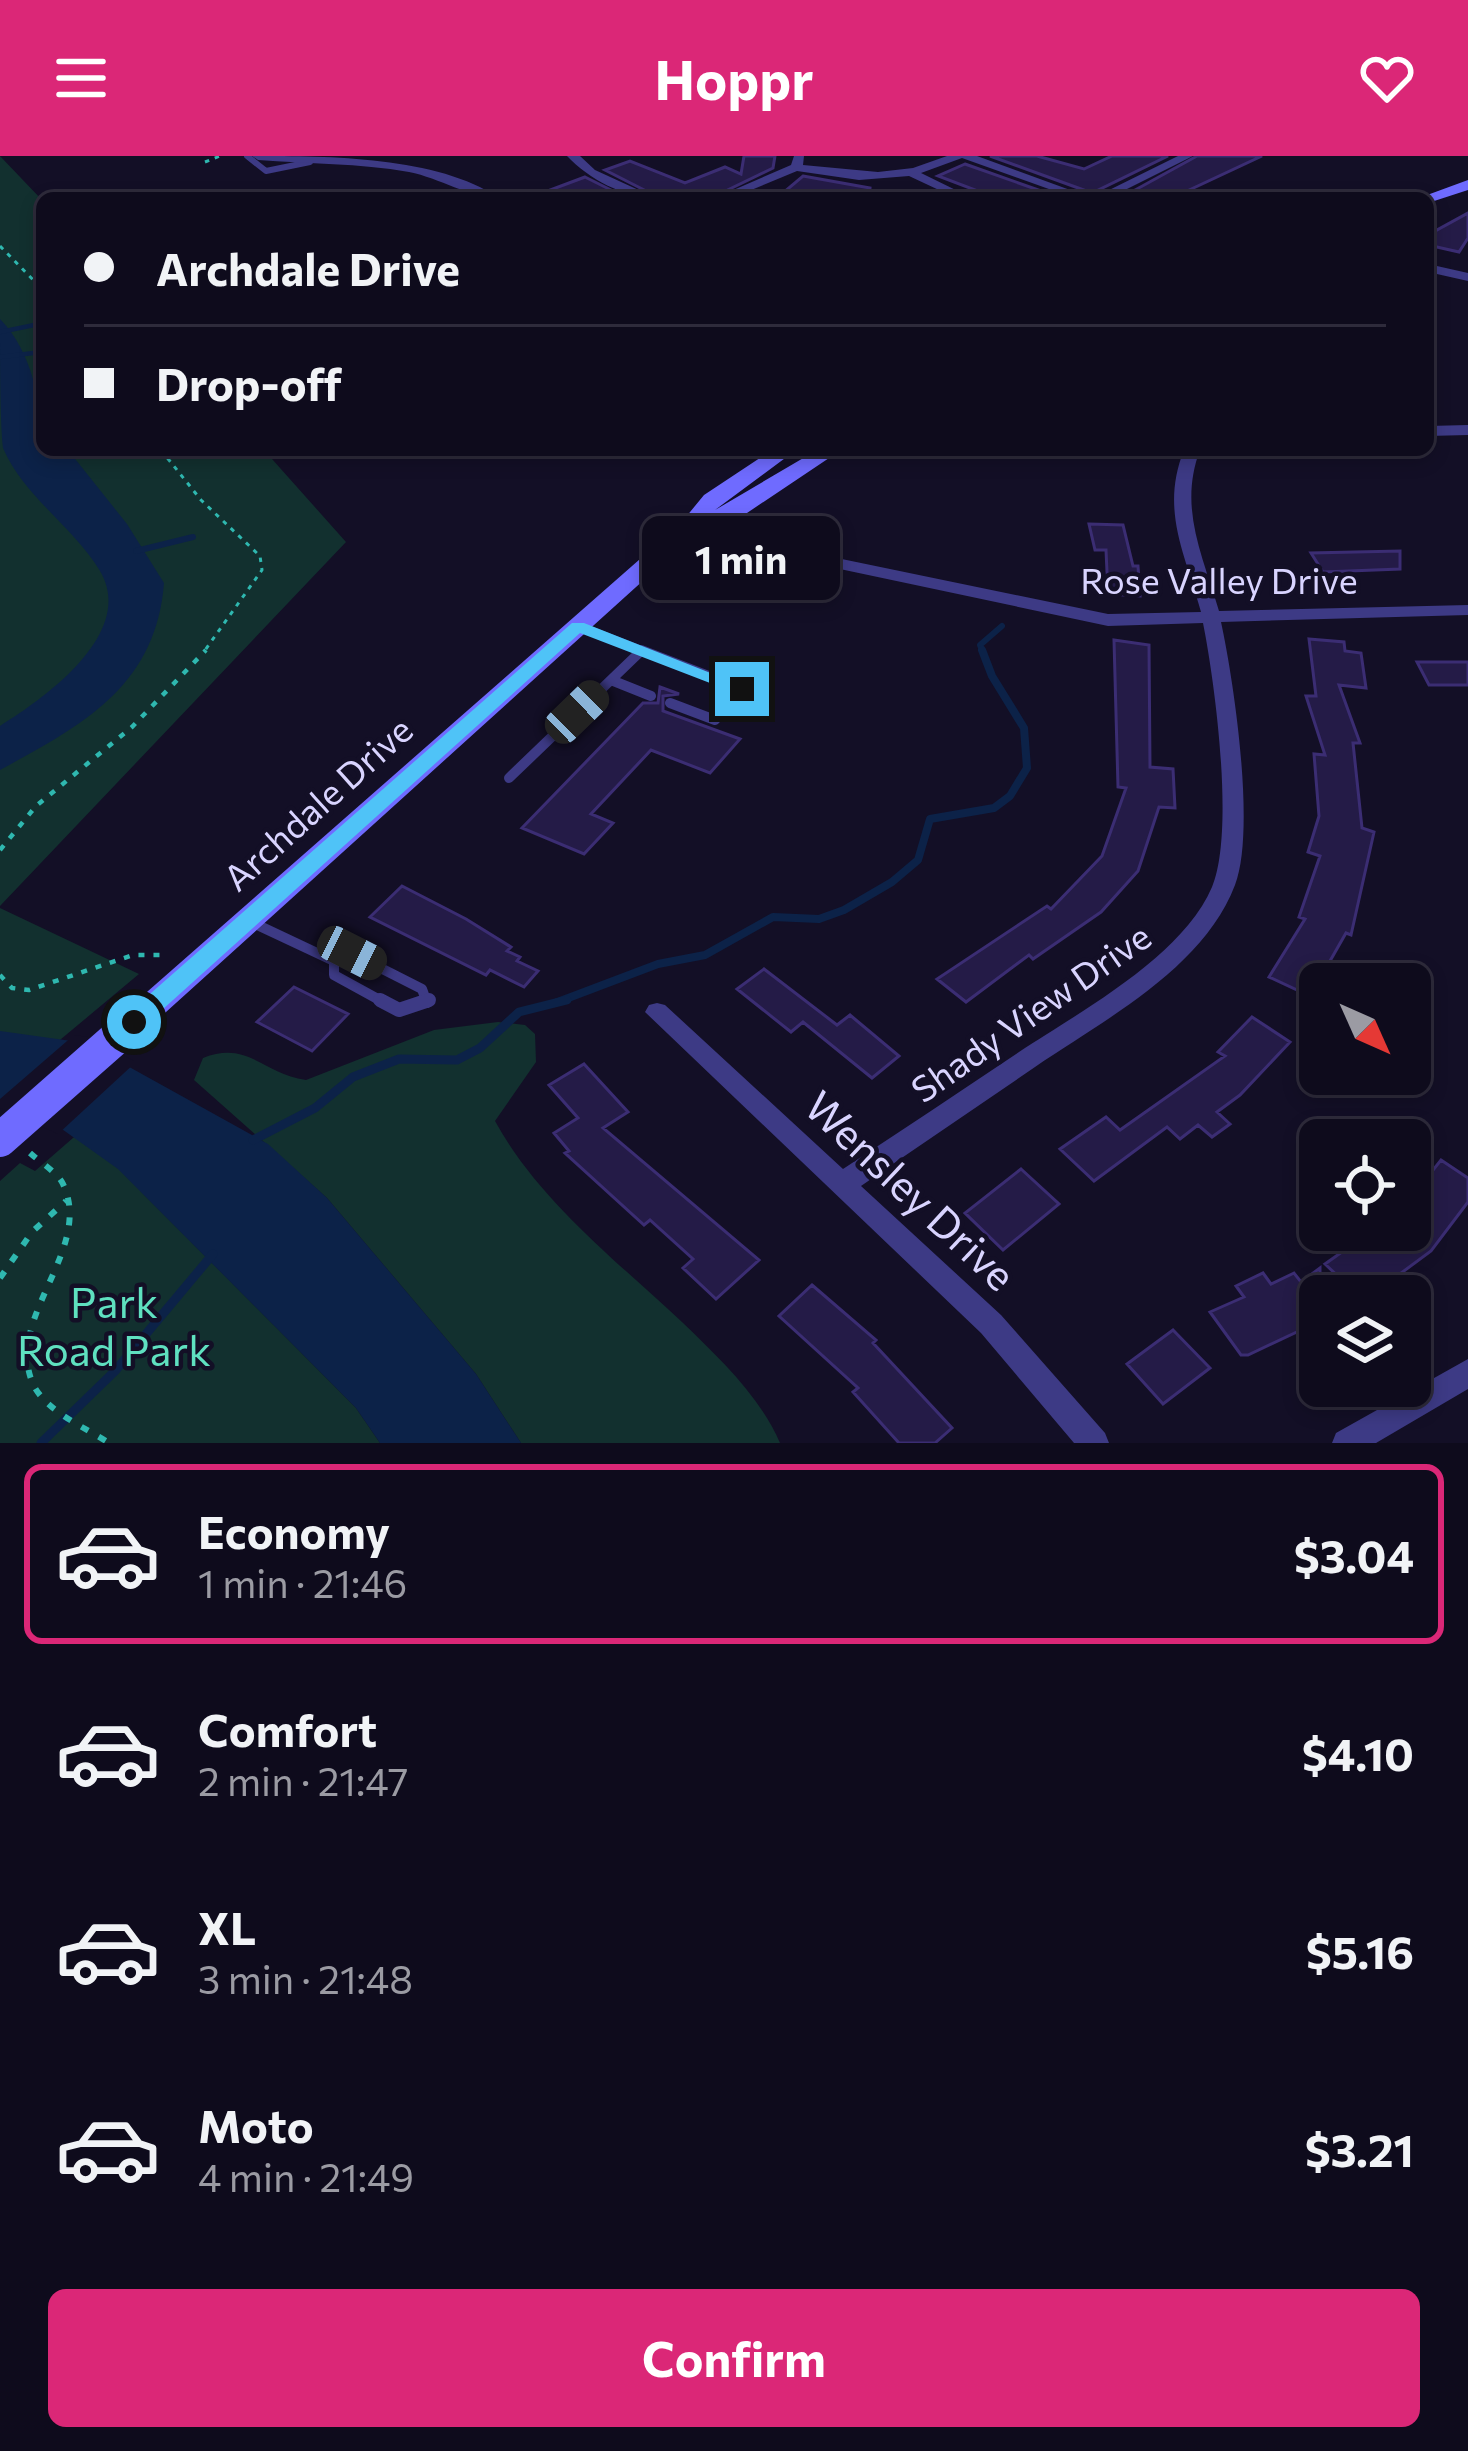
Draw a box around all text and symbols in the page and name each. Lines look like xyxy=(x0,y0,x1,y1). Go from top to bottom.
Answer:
icon: menu xyxy=(48,45,114,111)
text: Hoppr xyxy=(655,45,813,111)
icon: heart xyxy=(1354,45,1420,111)
text: Archdale Drive xyxy=(156,240,460,295)
text: Drop-off xyxy=(156,355,342,410)
callout: 1 min xyxy=(643,515,841,599)
text: 1 min xyxy=(695,534,787,582)
street label: Rose Valley Drive xyxy=(1080,557,1358,601)
route end xyxy=(715,662,769,716)
car xyxy=(539,674,615,750)
street label: Archdale Drive xyxy=(213,706,420,899)
street label: Shady View Drive xyxy=(902,912,1158,1110)
car xyxy=(312,921,392,985)
north arrow xyxy=(1299,963,1431,1095)
map controls xyxy=(1299,963,1431,1407)
route start xyxy=(107,995,161,1049)
street label: Wensley Drive xyxy=(795,1079,1027,1300)
button: locate xyxy=(1299,1119,1431,1251)
park label: Park Road Park xyxy=(17,1275,211,1375)
button: layers xyxy=(1299,1275,1431,1407)
icon: car xyxy=(54,1500,162,1608)
text: Economy xyxy=(198,1503,390,1558)
text: $3.04 xyxy=(1294,1527,1414,1582)
text: 1 min · 21:46 xyxy=(198,1558,407,1606)
icon: car xyxy=(54,1698,162,1806)
text: Comfort xyxy=(198,1701,377,1756)
text: $4.10 xyxy=(1302,1725,1414,1780)
text: 2 min · 21:47 xyxy=(198,1756,408,1804)
icon: car xyxy=(54,1896,162,2004)
text: XL xyxy=(198,1899,256,1954)
text: $5.16 xyxy=(1306,1923,1414,1978)
text: 3 min · 21:48 xyxy=(198,1954,413,2002)
icon: car xyxy=(54,2094,162,2202)
text: Moto xyxy=(198,2097,314,2152)
text: $3.21 xyxy=(1305,2121,1414,2176)
text: 4 min · 21:49 xyxy=(198,2152,414,2200)
button: Confirm xyxy=(48,2289,1420,2427)

